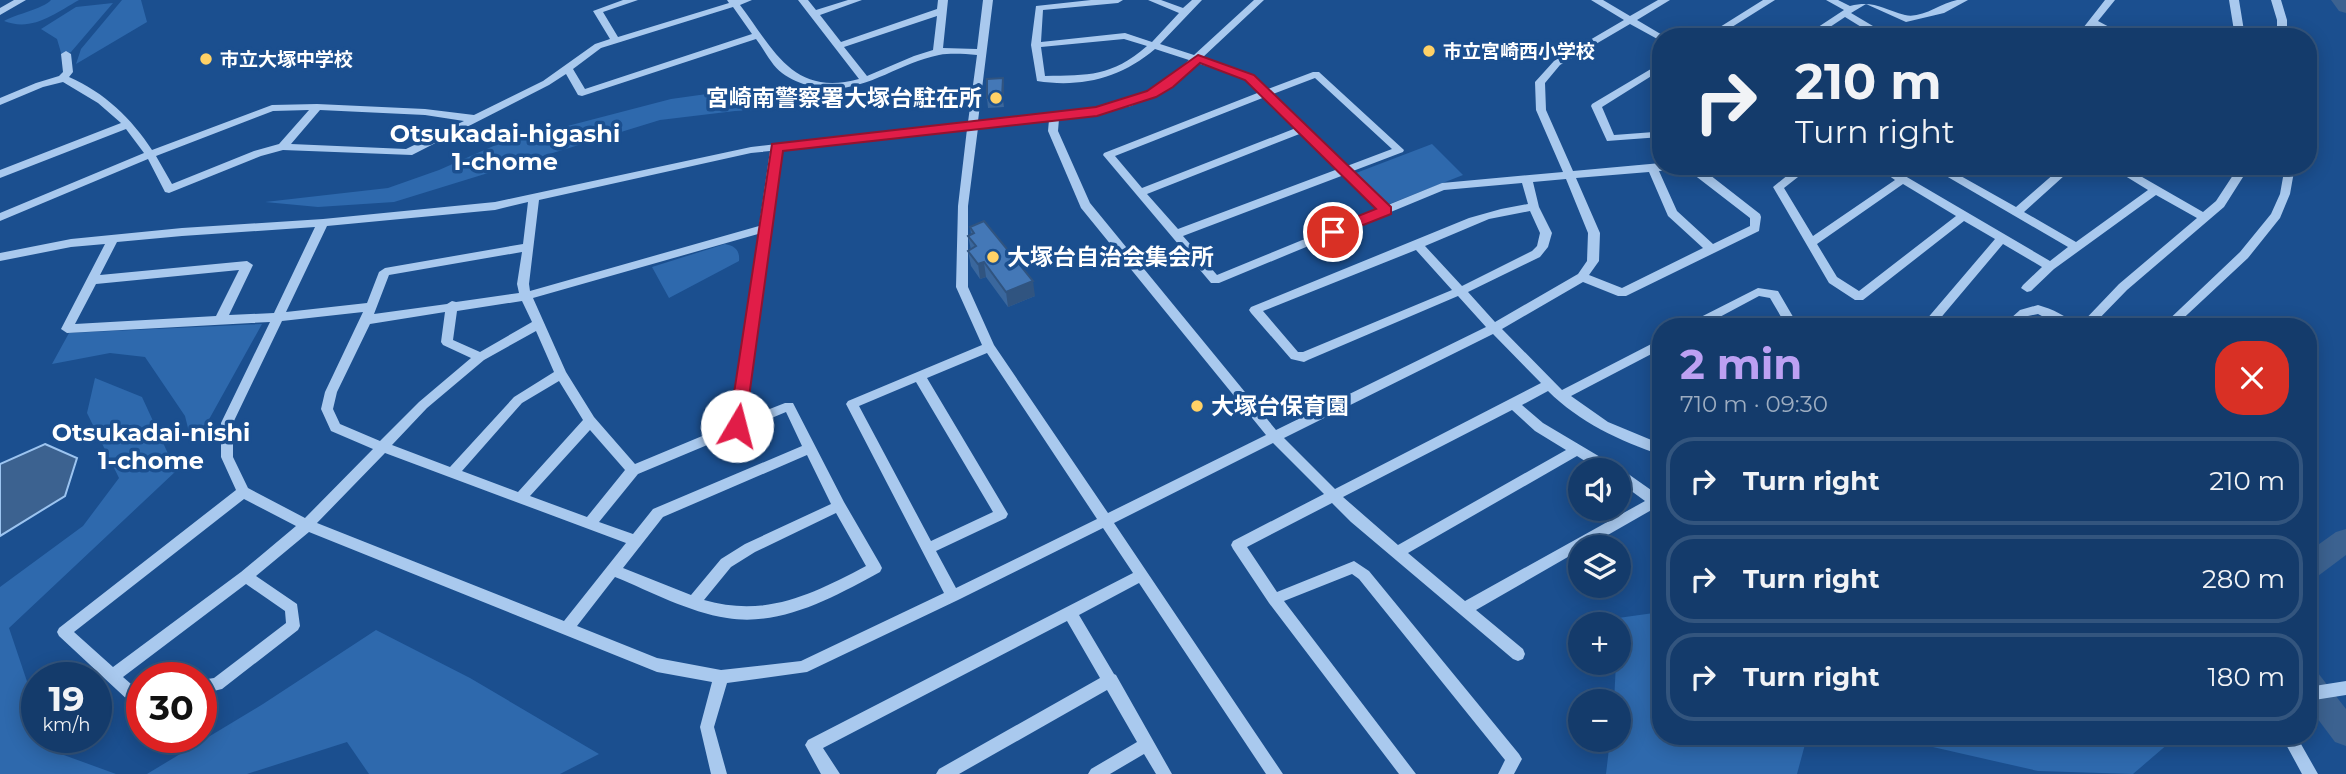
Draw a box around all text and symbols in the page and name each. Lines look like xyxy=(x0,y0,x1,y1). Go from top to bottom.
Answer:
place label: 市立宮崎西小学校 xyxy=(1443,40,1595,63)
marker: 市立宮崎西小学校 xyxy=(1421,43,1437,59)
place label: 市立大塚中学校 xyxy=(220,48,353,71)
marker: 市立大塚中学校 xyxy=(198,51,214,67)
text: 210 m xyxy=(1795,52,1942,111)
icon: right xyxy=(1680,56,1771,147)
place label: 宮崎南警察署大塚台駐在所 xyxy=(706,84,982,112)
marker: 宮崎南警察署大塚台駐在所 xyxy=(988,90,1004,106)
text: Turn right xyxy=(1795,112,1955,151)
district label: Otsukadai-higashi 1-chome xyxy=(390,119,620,176)
pin xyxy=(1303,202,1363,262)
icon: arrive xyxy=(1314,213,1352,251)
place label: 大塚台自治会集会所 xyxy=(1007,243,1214,271)
marker: 大塚台自治会集会所 xyxy=(985,249,1001,265)
text: 2 min xyxy=(1680,338,1802,390)
button: close xyxy=(2215,341,2289,415)
position arrow xyxy=(700,389,774,463)
text: 710 m · 09:30 xyxy=(1680,390,1828,418)
place label: 大塚台保育園 xyxy=(1211,392,1349,420)
marker: 大塚台保育園 xyxy=(1189,398,1205,414)
district label: Otsukadai-nishi 1-chome xyxy=(52,418,250,475)
map controls xyxy=(1568,458,1631,752)
button: sound xyxy=(1568,458,1631,521)
icon: right xyxy=(1684,462,1722,500)
text: Turn right xyxy=(1743,465,1879,497)
text: 210 m xyxy=(2209,465,2285,497)
button: layers xyxy=(1568,535,1631,598)
icon: right xyxy=(1684,560,1722,598)
text: Turn right xyxy=(1743,563,1879,595)
text: 280 m xyxy=(2202,563,2285,595)
button: + xyxy=(1568,612,1631,675)
icon: right xyxy=(1684,658,1722,696)
text: Turn right xyxy=(1743,661,1879,693)
text: 180 m xyxy=(2207,661,2285,693)
speed limit sign: 30 xyxy=(126,662,217,753)
text: 19 xyxy=(48,677,85,720)
button: − xyxy=(1568,689,1631,752)
text: km/h xyxy=(42,714,91,736)

